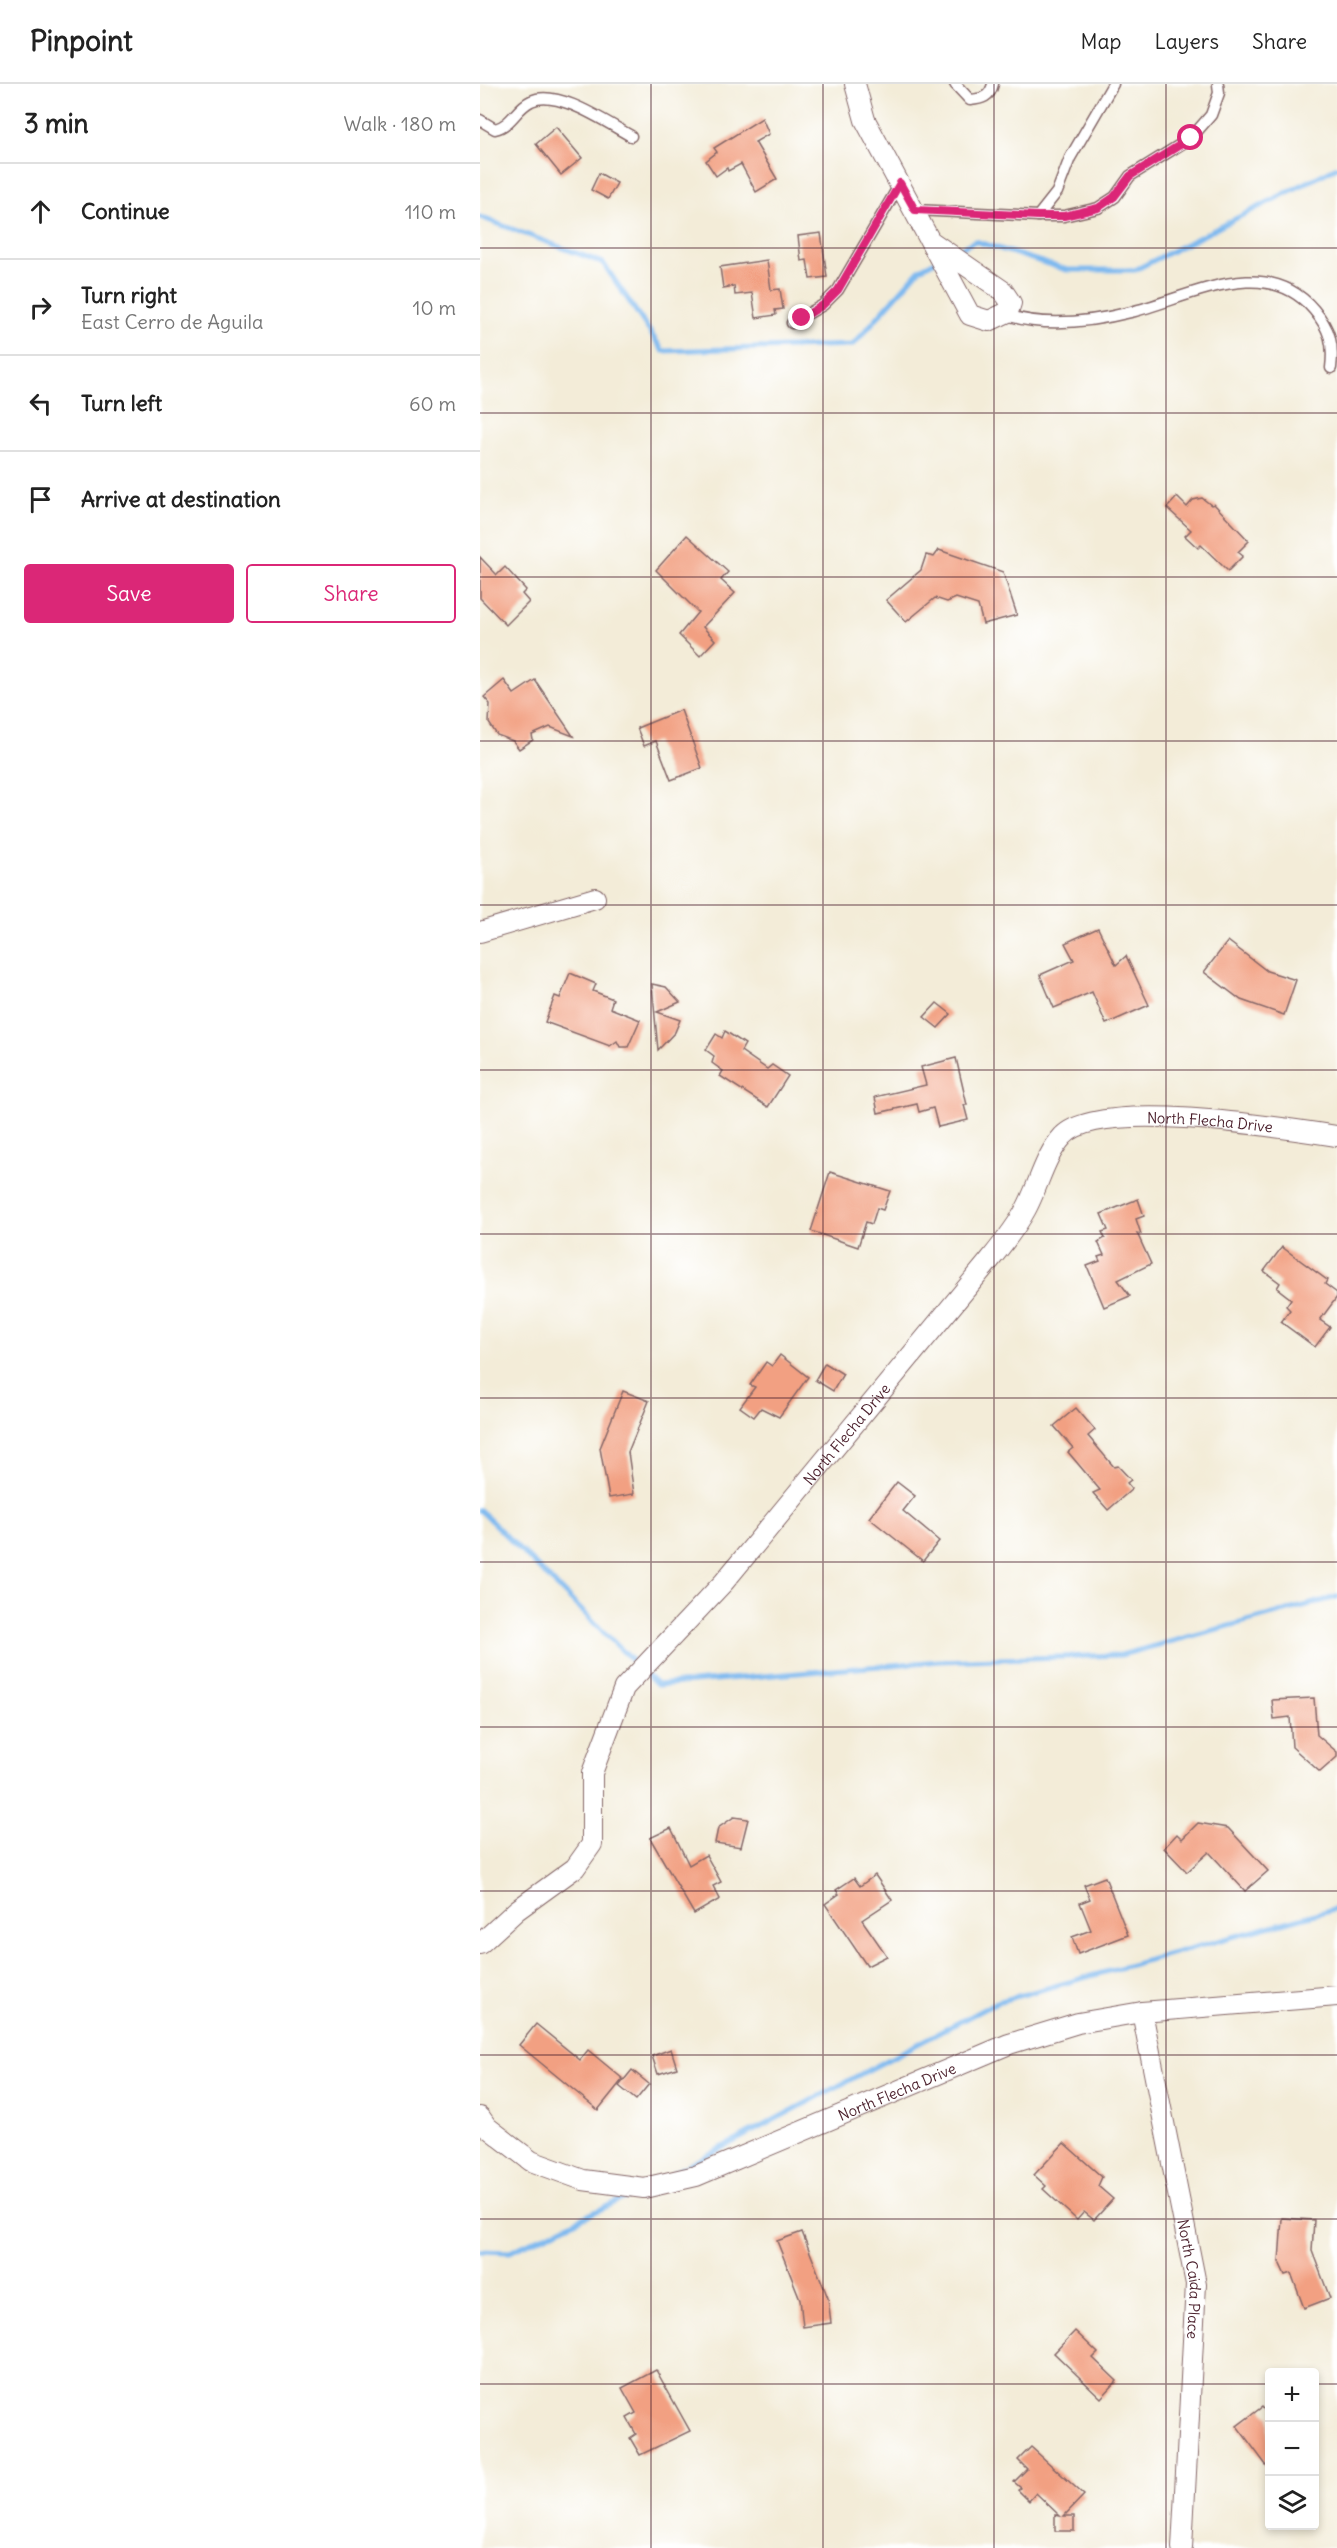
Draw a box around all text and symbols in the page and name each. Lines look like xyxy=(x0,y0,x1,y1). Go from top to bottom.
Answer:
text: Pinpoint xyxy=(30,23,133,59)
text: Map xyxy=(1081,28,1121,55)
text: Layers xyxy=(1154,28,1219,55)
text: Share xyxy=(1252,28,1307,55)
text: 3 min xyxy=(24,107,89,140)
text: Walk · 180 m xyxy=(344,111,456,136)
route start xyxy=(1177,124,1203,150)
icon: ahead xyxy=(24,195,57,228)
text: Continue xyxy=(81,197,170,225)
text: 110 m xyxy=(405,199,456,224)
text: Turn right xyxy=(81,281,177,309)
icon: right xyxy=(24,291,57,324)
text: 10 m xyxy=(413,295,456,320)
route end xyxy=(788,304,814,330)
text: East Cerro de Aguila xyxy=(81,309,263,334)
icon: left xyxy=(24,387,57,420)
text: Turn left xyxy=(81,389,162,417)
text: 60 m xyxy=(409,391,456,416)
icon: arrive xyxy=(24,483,57,516)
text: Arrive at destination xyxy=(81,485,281,513)
button: Save xyxy=(24,564,234,623)
button: Share xyxy=(246,564,456,623)
street label: North Flecha Drive xyxy=(1147,1108,1274,1136)
street label: North Flecha Drive xyxy=(799,1379,894,1488)
street label: North Flecha Drive xyxy=(835,2058,959,2125)
street label: North Caida Place xyxy=(1174,2218,1206,2340)
map controls xyxy=(1265,2368,1319,2530)
button: + xyxy=(1265,2368,1319,2422)
button: − xyxy=(1265,2422,1319,2476)
button: layers xyxy=(1265,2476,1319,2530)

